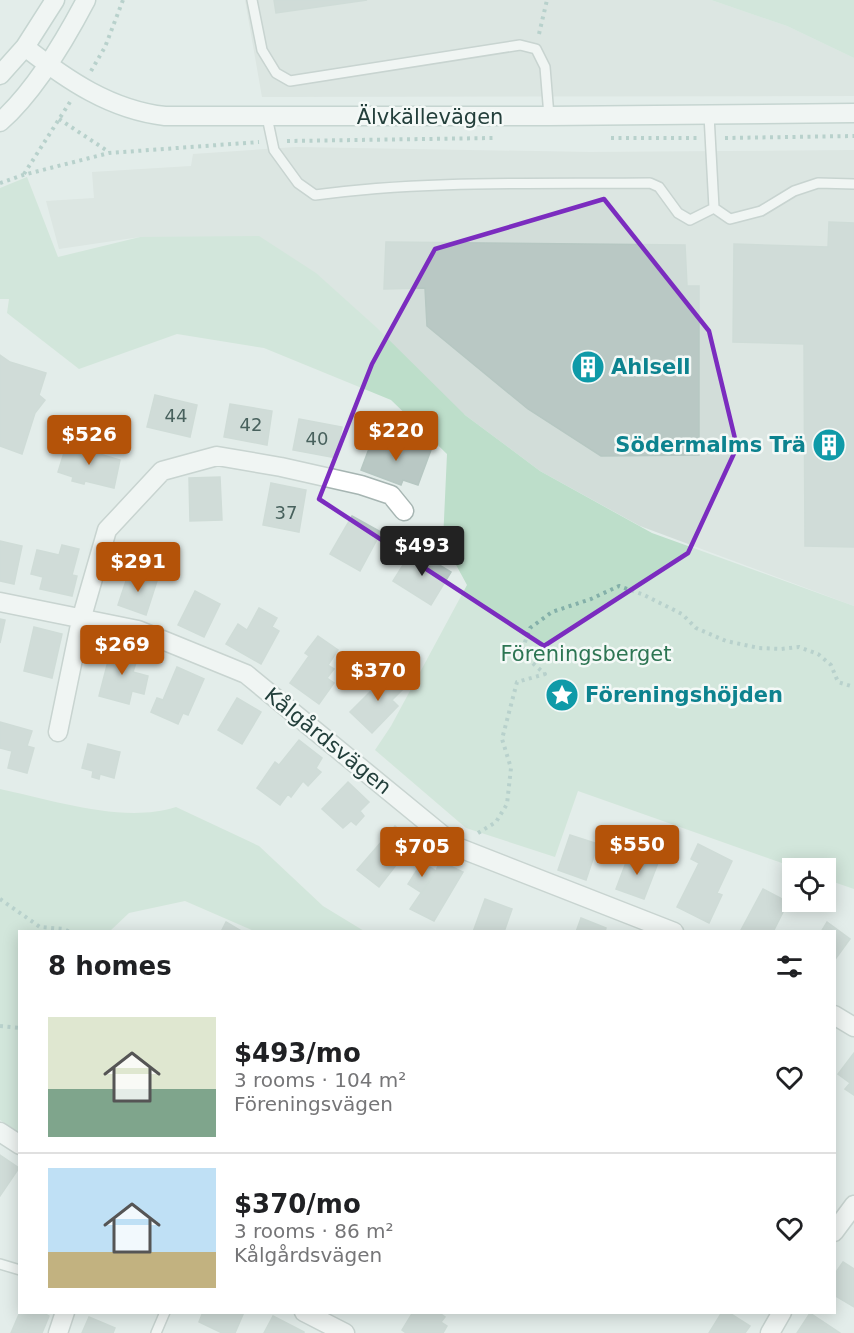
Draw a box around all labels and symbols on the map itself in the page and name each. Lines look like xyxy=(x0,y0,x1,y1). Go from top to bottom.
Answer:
street label: Älvkällevägen xyxy=(357,104,503,129)
building icon: Ahlsell xyxy=(570,349,606,385)
place label: Ahlsell xyxy=(611,355,691,379)
house number: 44 xyxy=(165,405,187,426)
pin: $220 xyxy=(360,411,432,462)
house number: 42 xyxy=(240,414,262,435)
pin: $526 xyxy=(53,415,125,466)
building icon: Södermalms Trä xyxy=(811,427,847,463)
house number: 40 xyxy=(306,428,328,449)
place label: Södermalms Trä xyxy=(615,433,806,457)
house number: 37 xyxy=(275,502,297,523)
pin: $493 xyxy=(386,526,458,577)
pin: $291 xyxy=(102,542,174,593)
pin: $269 xyxy=(86,625,158,676)
park label: Föreningsberget xyxy=(501,642,672,666)
pin: $370 xyxy=(342,651,414,702)
place icon: Föreningshöjden xyxy=(544,677,580,713)
street label: Kålgårdsvägen xyxy=(260,682,397,799)
place label: Föreningshöjden xyxy=(585,683,783,707)
pin: $550 xyxy=(601,825,673,876)
pin: $705 xyxy=(386,827,458,878)

